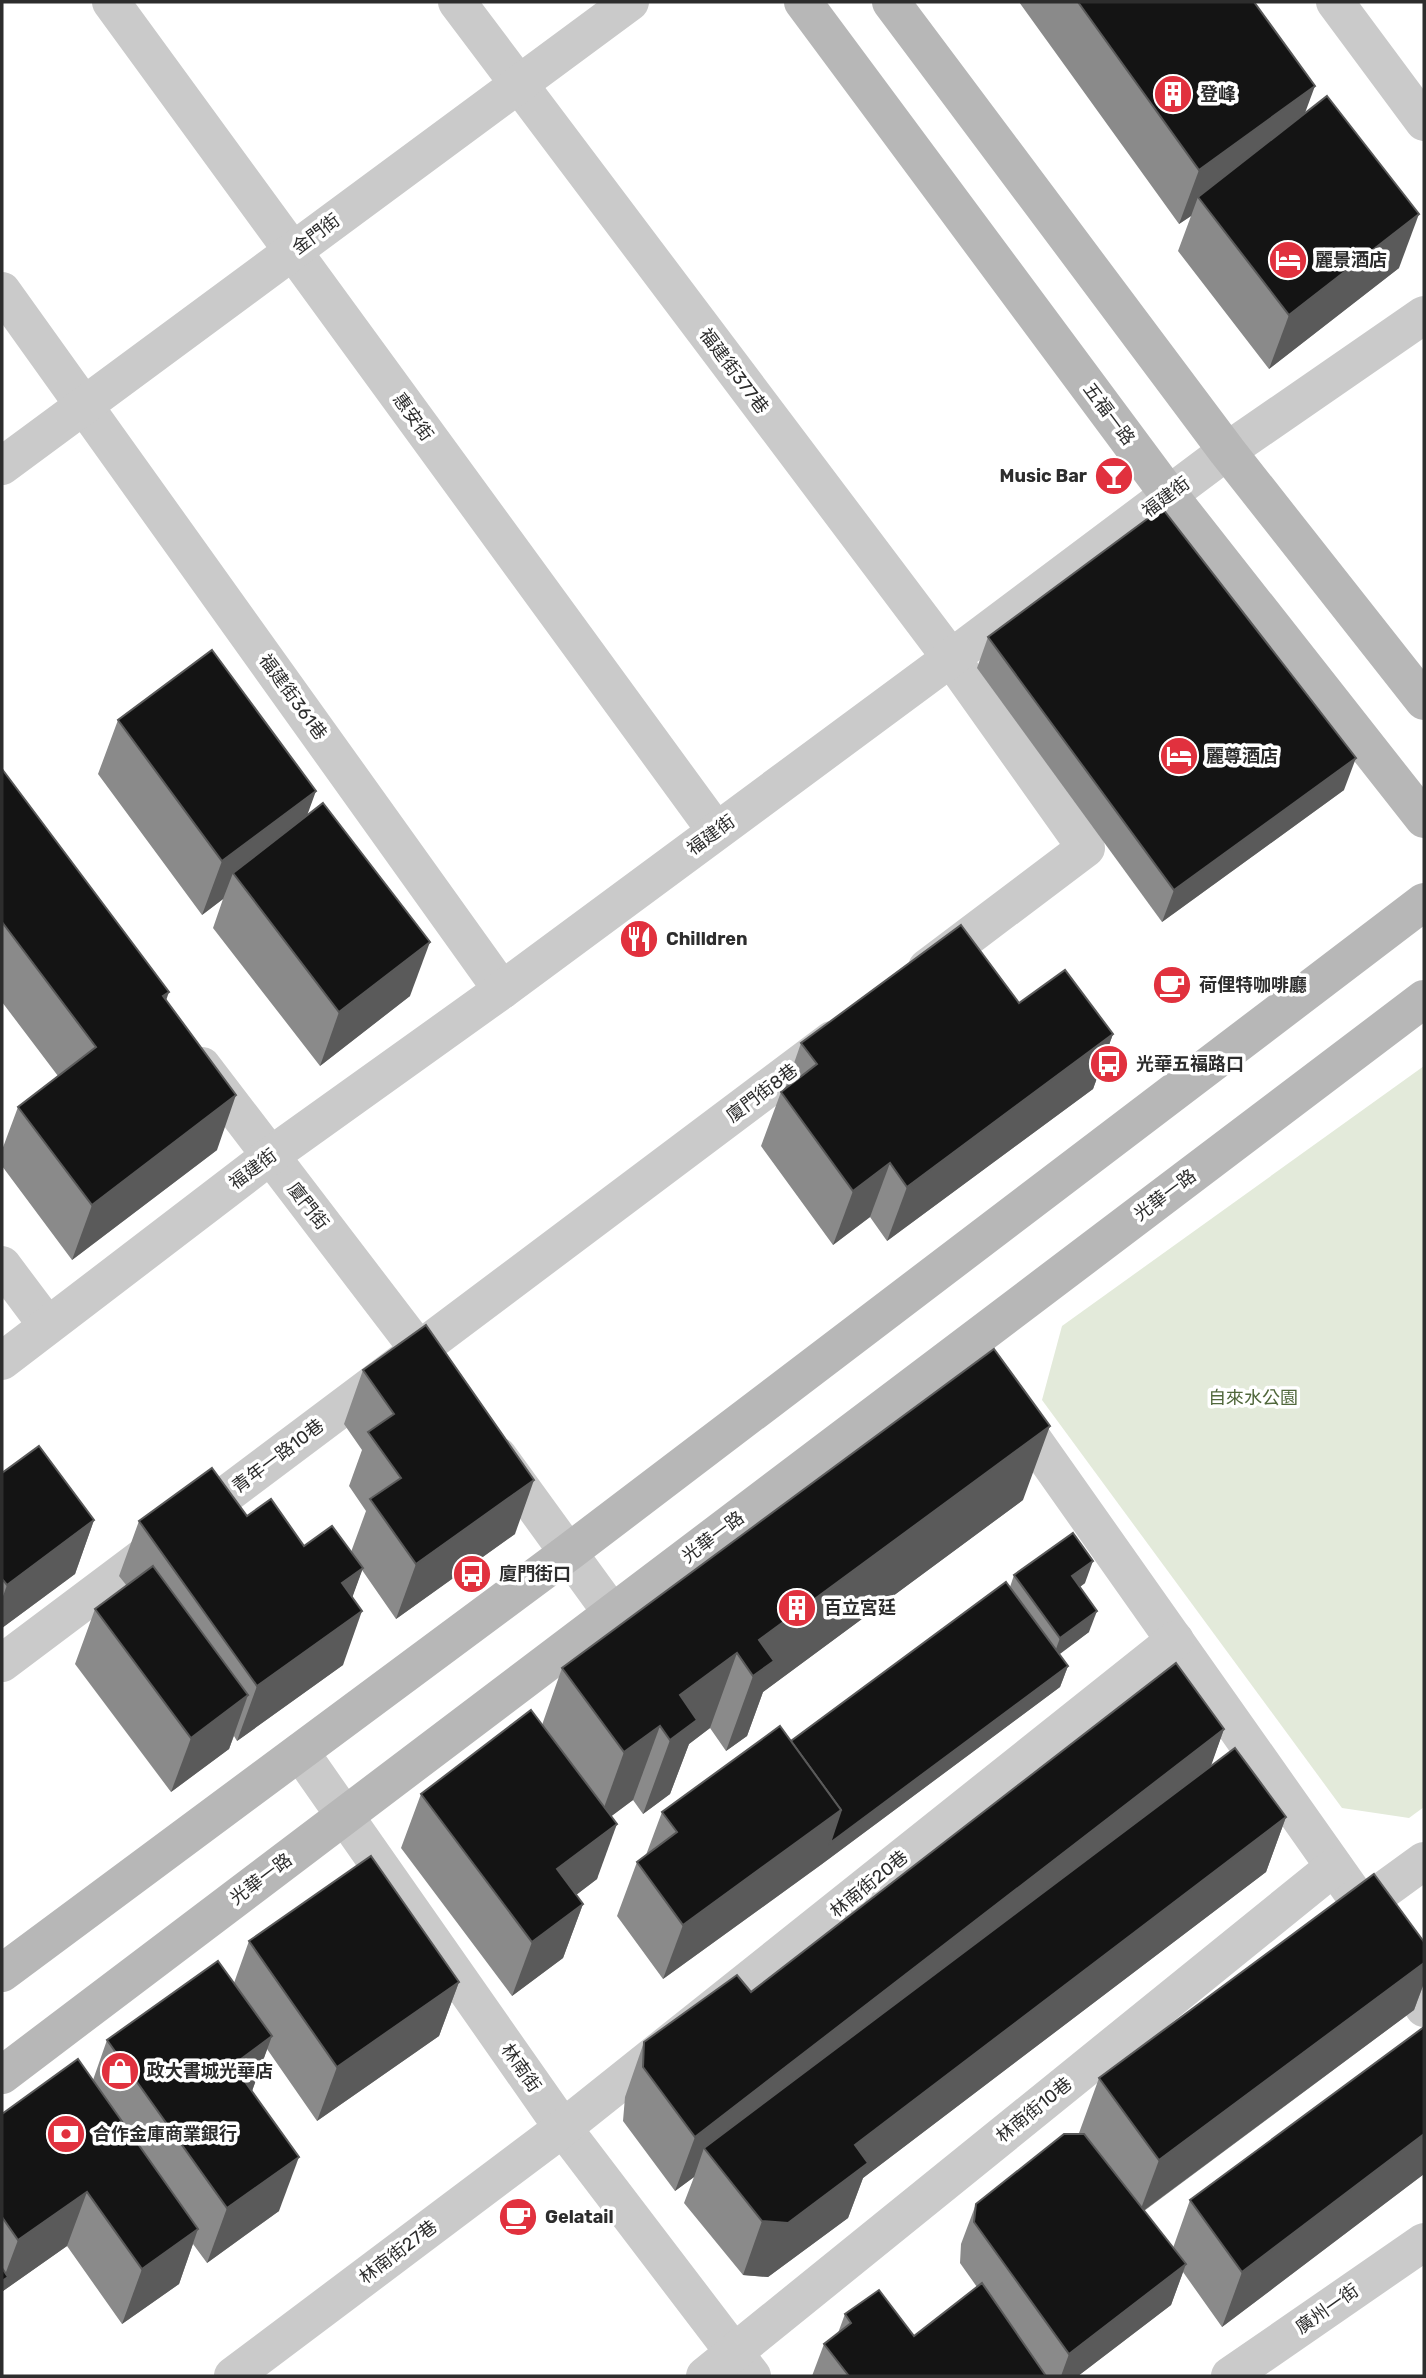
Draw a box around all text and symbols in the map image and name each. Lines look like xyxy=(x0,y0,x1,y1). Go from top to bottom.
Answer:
building icon: 登峰 xyxy=(1152,73,1194,115)
place label: 登峰 xyxy=(1200,83,1236,105)
street label: 金門街 xyxy=(288,209,344,259)
hotel icon: 麗景酒店 xyxy=(1267,239,1309,281)
place label: 麗景酒店 xyxy=(1315,249,1387,271)
street label: 福建街377巷 xyxy=(695,324,773,418)
street label: 五福一路 xyxy=(1079,379,1139,449)
street label: 惠安街 xyxy=(388,389,438,445)
bar icon: Music Bar xyxy=(1093,455,1135,497)
place label: Music Bar xyxy=(1000,465,1087,487)
street label: 福建街 xyxy=(1138,472,1194,522)
street label: 福建街361巷 xyxy=(254,650,332,744)
hotel icon: 麗尊酒店 xyxy=(1158,735,1200,777)
place label: 麗尊酒店 xyxy=(1206,745,1278,767)
street label: 福建街 xyxy=(683,810,739,860)
restaurant icon: Chilldren xyxy=(618,918,660,960)
place label: Chilldren xyxy=(666,928,748,950)
cafe icon: 荷俚特咖啡廳 xyxy=(1151,964,1193,1006)
place label: 荷俚特咖啡廳 xyxy=(1199,974,1307,996)
bus stop icon: 光華五福路口 xyxy=(1088,1043,1130,1085)
place label: 光華五福路口 xyxy=(1136,1053,1244,1075)
street label: 廈門街8巷 xyxy=(722,1059,802,1127)
street label: 福建街 xyxy=(225,1144,281,1194)
street label: 光華一路 xyxy=(1130,1165,1200,1225)
street label: 廈門街 xyxy=(283,1178,333,1234)
park label: 自來水公園 xyxy=(1208,1387,1298,1409)
street label: 青年一路10巷 xyxy=(228,1414,328,1498)
street label: 光華一路 xyxy=(678,1507,748,1567)
bus stop icon: 廈門街口 xyxy=(451,1553,493,1595)
place label: 廈門街口 xyxy=(499,1563,571,1585)
building icon: 百立宮廷 xyxy=(776,1587,818,1629)
place label: 百立宮廷 xyxy=(824,1597,896,1619)
street label: 林南街20巷 xyxy=(826,1846,912,1922)
street label: 光華一路 xyxy=(226,1849,296,1909)
street label: 林南街 xyxy=(497,2040,545,2096)
shop icon: 政大書城光華店 xyxy=(99,2050,141,2092)
place label: 政大書城光華店 xyxy=(147,2060,273,2082)
street label: 林南街10巷 xyxy=(992,2073,1076,2147)
bank icon: 合作金庫商業銀行 xyxy=(45,2113,87,2155)
place label: 合作金庫商業銀行 xyxy=(93,2123,237,2145)
cafe icon: Gelatail xyxy=(497,2196,539,2238)
place label: Gelatail xyxy=(545,2206,614,2228)
street label: 林南街27巷 xyxy=(355,2216,441,2288)
street label: 廣州一街 xyxy=(1291,2279,1363,2339)

